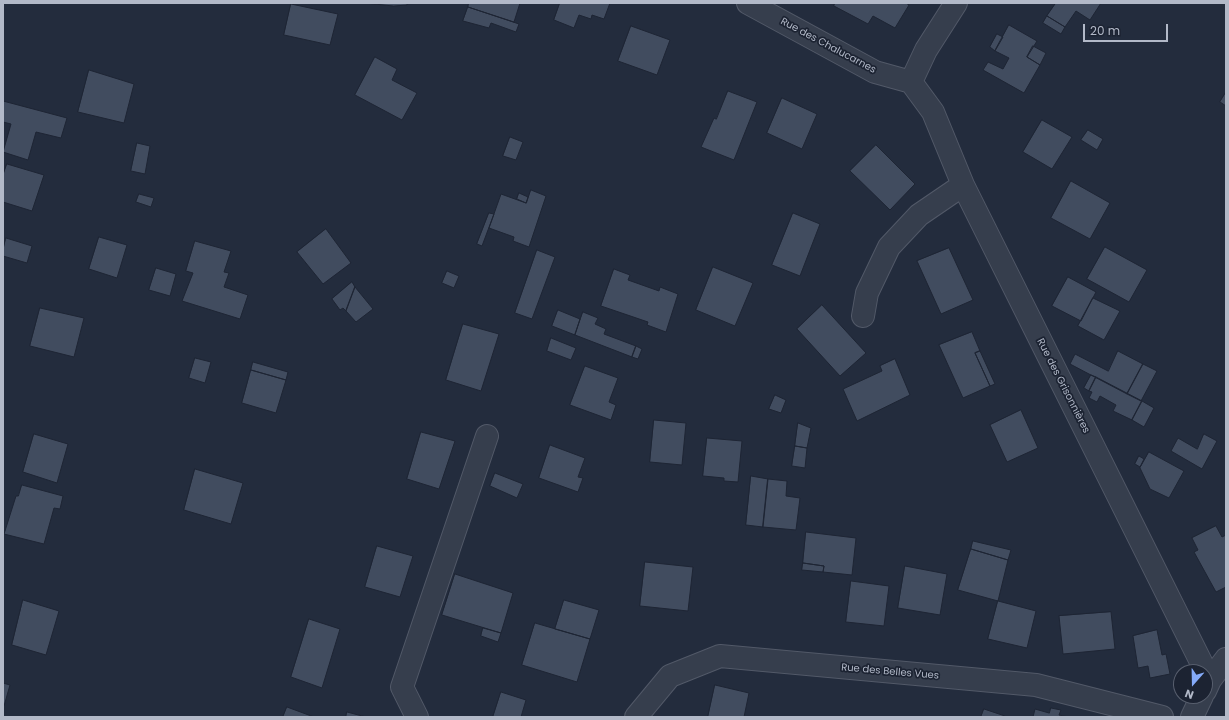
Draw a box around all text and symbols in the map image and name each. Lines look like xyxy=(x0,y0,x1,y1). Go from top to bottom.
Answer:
street label: Rue des Chalucarnes xyxy=(778,16,878,76)
scale bar xyxy=(1085,16,1170,42)
text: 20 m xyxy=(1090,22,1120,39)
street label: Rue des Grisonnières xyxy=(1034,337,1092,435)
street label: Rue des Belles Vues xyxy=(841,662,939,682)
north arrow xyxy=(1173,664,1213,704)
text: N xyxy=(1183,685,1196,703)

